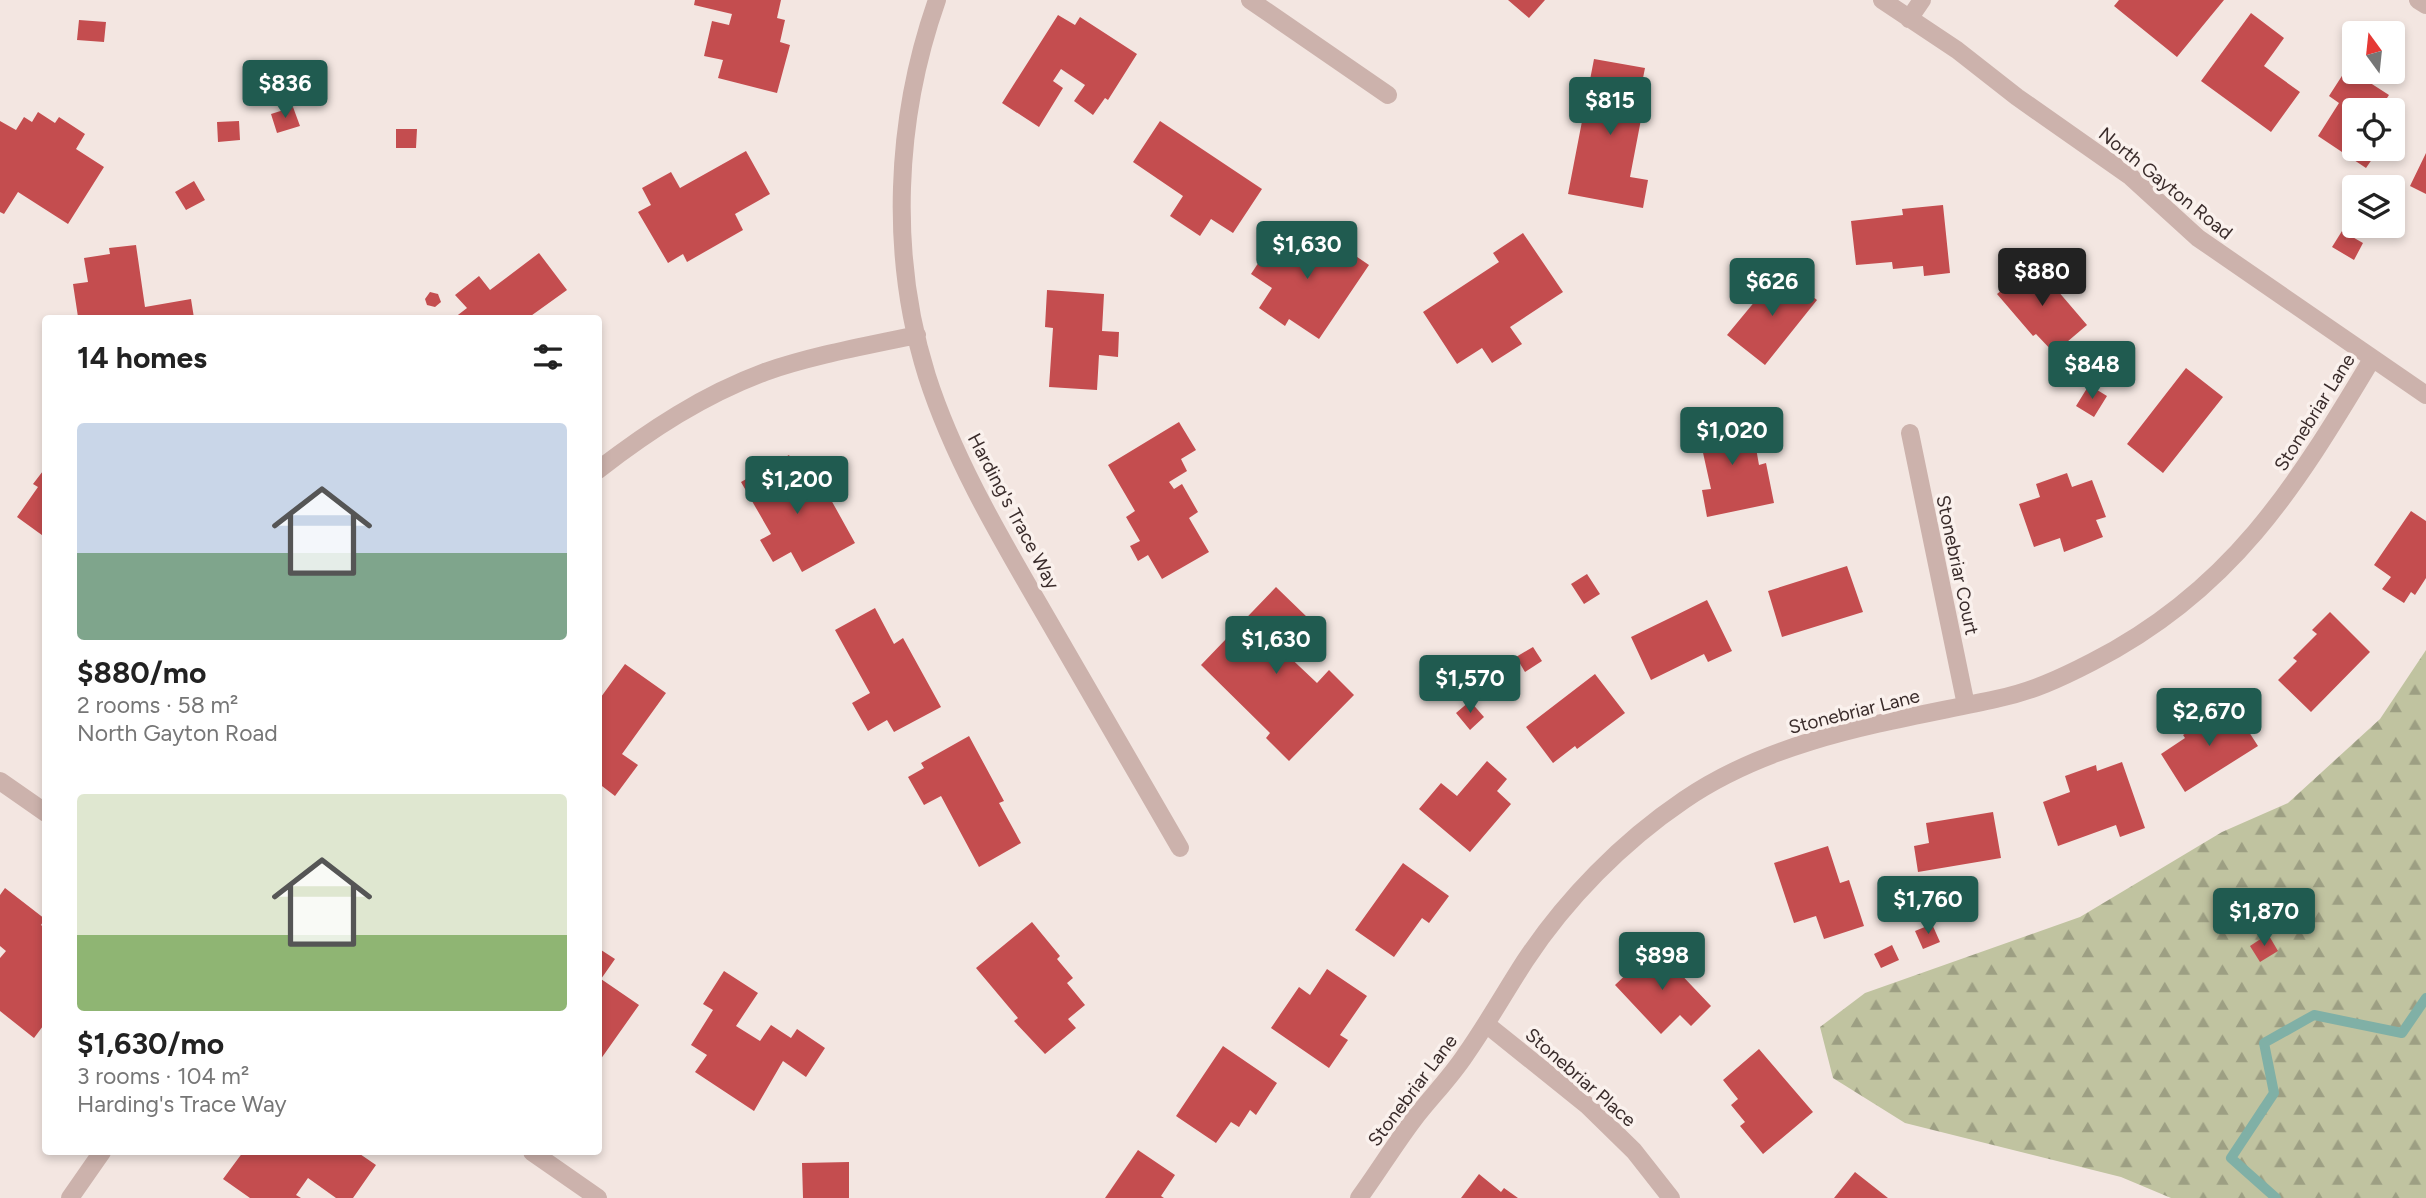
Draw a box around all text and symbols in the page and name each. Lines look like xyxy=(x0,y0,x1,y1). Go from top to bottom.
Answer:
north arrow xyxy=(2342,21,2404,84)
map controls xyxy=(2342,21,2405,238)
pin: $836 xyxy=(244,60,326,120)
text: $836 xyxy=(259,69,311,97)
pin: $815 xyxy=(1569,78,1651,137)
text: $815 xyxy=(1585,86,1635,114)
button: locate xyxy=(2342,98,2405,161)
street label: North Gayton Road xyxy=(2094,122,2237,244)
button: layers xyxy=(2342,175,2405,238)
pin: $1,630 xyxy=(1250,222,1364,281)
text: $1,630 xyxy=(1272,230,1342,258)
pin: $880 xyxy=(2001,248,2083,308)
text: $880 xyxy=(2014,257,2070,285)
pin: $626 xyxy=(1731,258,1813,318)
text: $626 xyxy=(1746,267,1798,295)
icon: filters xyxy=(529,338,567,376)
text: 14 homes xyxy=(77,339,207,376)
pin: $848 xyxy=(2051,342,2133,401)
street label: Stonebriar Lane xyxy=(2269,349,2360,475)
text: $848 xyxy=(2064,350,2120,378)
pin: $1,020 xyxy=(1675,407,1789,467)
text: $1,020 xyxy=(1696,416,1768,444)
street label: Harding's Trace Way xyxy=(963,429,1064,593)
pin: $1,200 xyxy=(740,456,854,516)
text: $1,200 xyxy=(761,465,833,493)
icon: home xyxy=(259,468,385,594)
street label: Stonebriar Court xyxy=(1931,493,1984,637)
pin: $1,630 xyxy=(1219,616,1333,676)
text: $1,630 xyxy=(1241,625,1311,653)
text: $880/mo xyxy=(77,654,206,691)
pin: $1,570 xyxy=(1413,656,1527,715)
text: $1,570 xyxy=(1435,664,1505,692)
street label: Stonebriar Lane xyxy=(1786,684,1922,739)
pin: $2,670 xyxy=(2152,688,2266,748)
text: 2 rooms · 58 m² xyxy=(77,691,238,719)
text: $2,670 xyxy=(2172,697,2246,725)
text: North Gayton Road xyxy=(77,719,278,747)
icon: home xyxy=(259,839,385,965)
pin: $1,760 xyxy=(1871,876,1985,936)
text: $1,760 xyxy=(1893,885,1963,913)
pin: $1,870 xyxy=(2207,888,2321,948)
text: $1,870 xyxy=(2229,897,2299,925)
pin: $898 xyxy=(1621,932,1703,992)
text: $898 xyxy=(1635,941,1689,969)
street label: Stonebriar Place xyxy=(1521,1023,1641,1132)
text: $1,630/mo xyxy=(77,1025,224,1062)
street label: Stonebriar Lane xyxy=(1363,1030,1462,1151)
text: 3 rooms · 104 m² xyxy=(77,1062,249,1090)
text: Harding's Trace Way xyxy=(77,1090,287,1118)

